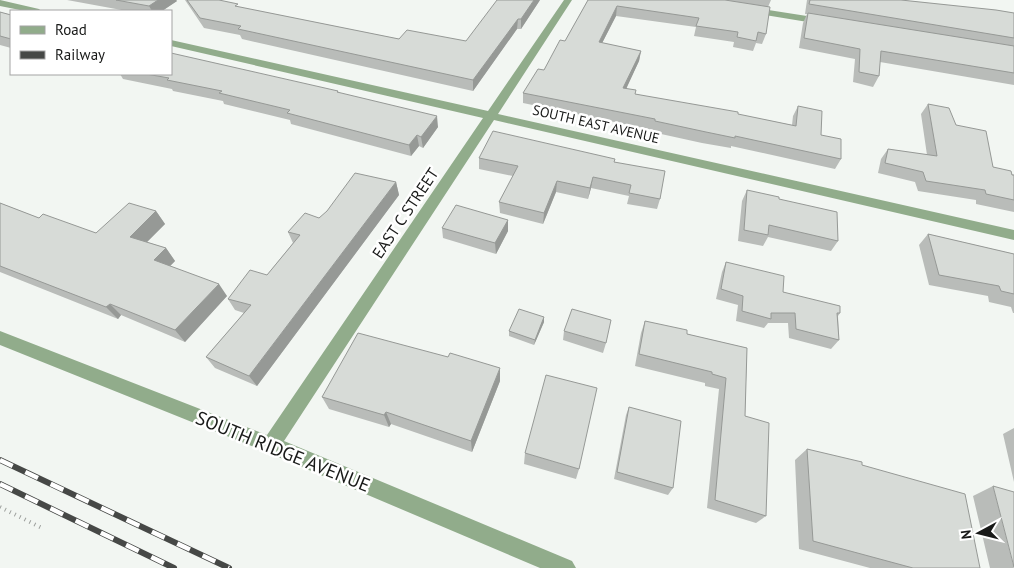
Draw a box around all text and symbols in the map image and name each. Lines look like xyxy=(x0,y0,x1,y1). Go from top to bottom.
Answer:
legend xyxy=(10,10,172,75)
text: Road xyxy=(55,20,87,39)
text: Railway xyxy=(55,45,105,64)
street label: SOUTH EAST AVENUE xyxy=(531,101,661,147)
street label: EAST C STREET xyxy=(367,164,443,262)
street label: SOUTH RIDGE AVENUE xyxy=(192,405,374,497)
north arrow xyxy=(954,508,1004,558)
text: N xyxy=(957,529,976,540)

